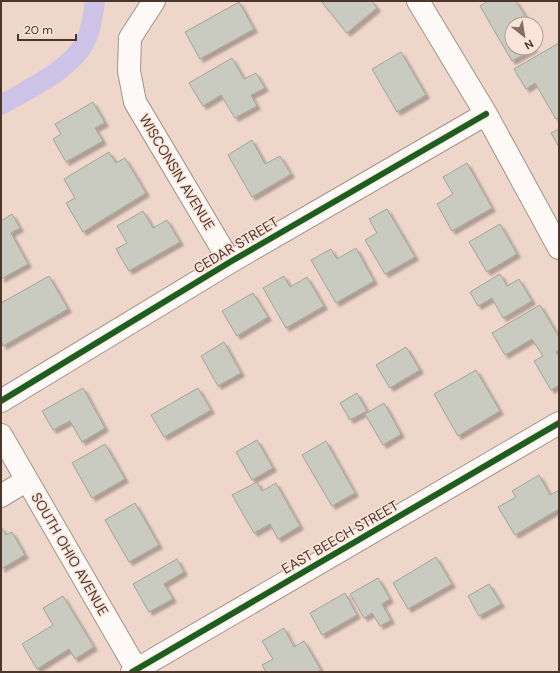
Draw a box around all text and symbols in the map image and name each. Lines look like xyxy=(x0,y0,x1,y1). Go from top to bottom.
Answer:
scale bar xyxy=(18,16,76,42)
north arrow xyxy=(504,16,544,56)
text: 20 m xyxy=(24,22,53,38)
text: N xyxy=(522,37,536,53)
street label: WISCONSIN AVENUE xyxy=(135,111,219,233)
street label: CEDAR STREET xyxy=(190,213,282,277)
street label: SOUTH OHIO AVENUE xyxy=(27,489,113,619)
street label: EAST BEECH STREET xyxy=(278,496,402,578)

